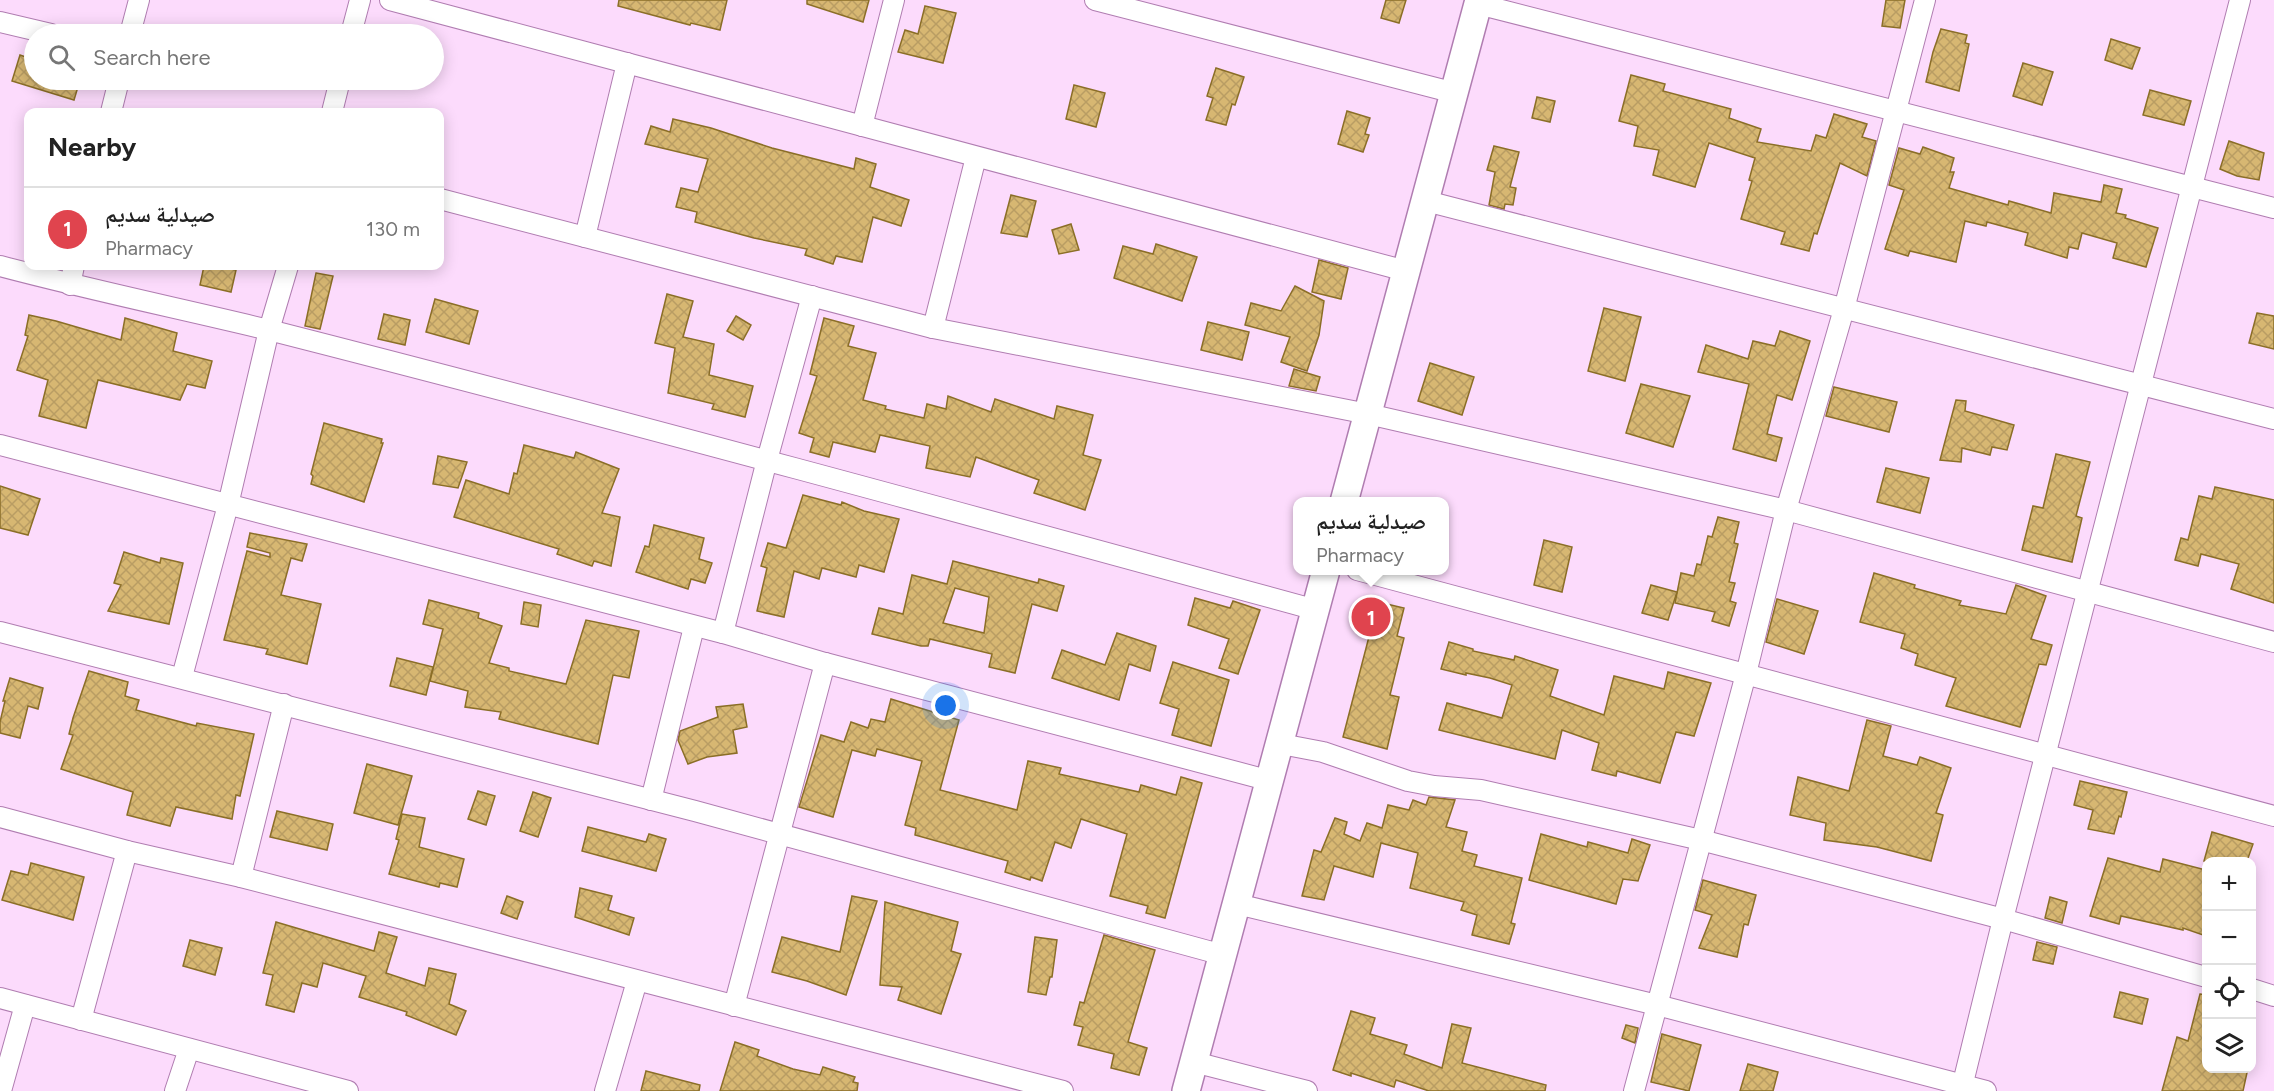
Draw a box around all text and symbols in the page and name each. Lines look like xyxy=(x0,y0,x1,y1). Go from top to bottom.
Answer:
search box xyxy=(24,24,444,90)
icon: search xyxy=(45,41,78,74)
text: Search here xyxy=(93,44,211,71)
text: Nearby xyxy=(48,131,136,163)
text: صيدلية سديم xyxy=(105,201,215,228)
text: 1 xyxy=(63,217,72,241)
text: 130 m xyxy=(366,217,420,241)
text: Pharmacy xyxy=(105,236,193,260)
popup xyxy=(1293,497,1449,575)
text: صيدلية سديم xyxy=(1316,508,1426,535)
text: Pharmacy xyxy=(1316,543,1404,567)
pin: 1 xyxy=(1352,594,1390,640)
your location xyxy=(931,691,960,720)
map controls xyxy=(2202,857,2256,1073)
button: + xyxy=(2202,857,2256,911)
button: − xyxy=(2202,911,2256,965)
button: locate xyxy=(2202,965,2256,1019)
button: layers xyxy=(2202,1019,2256,1073)

